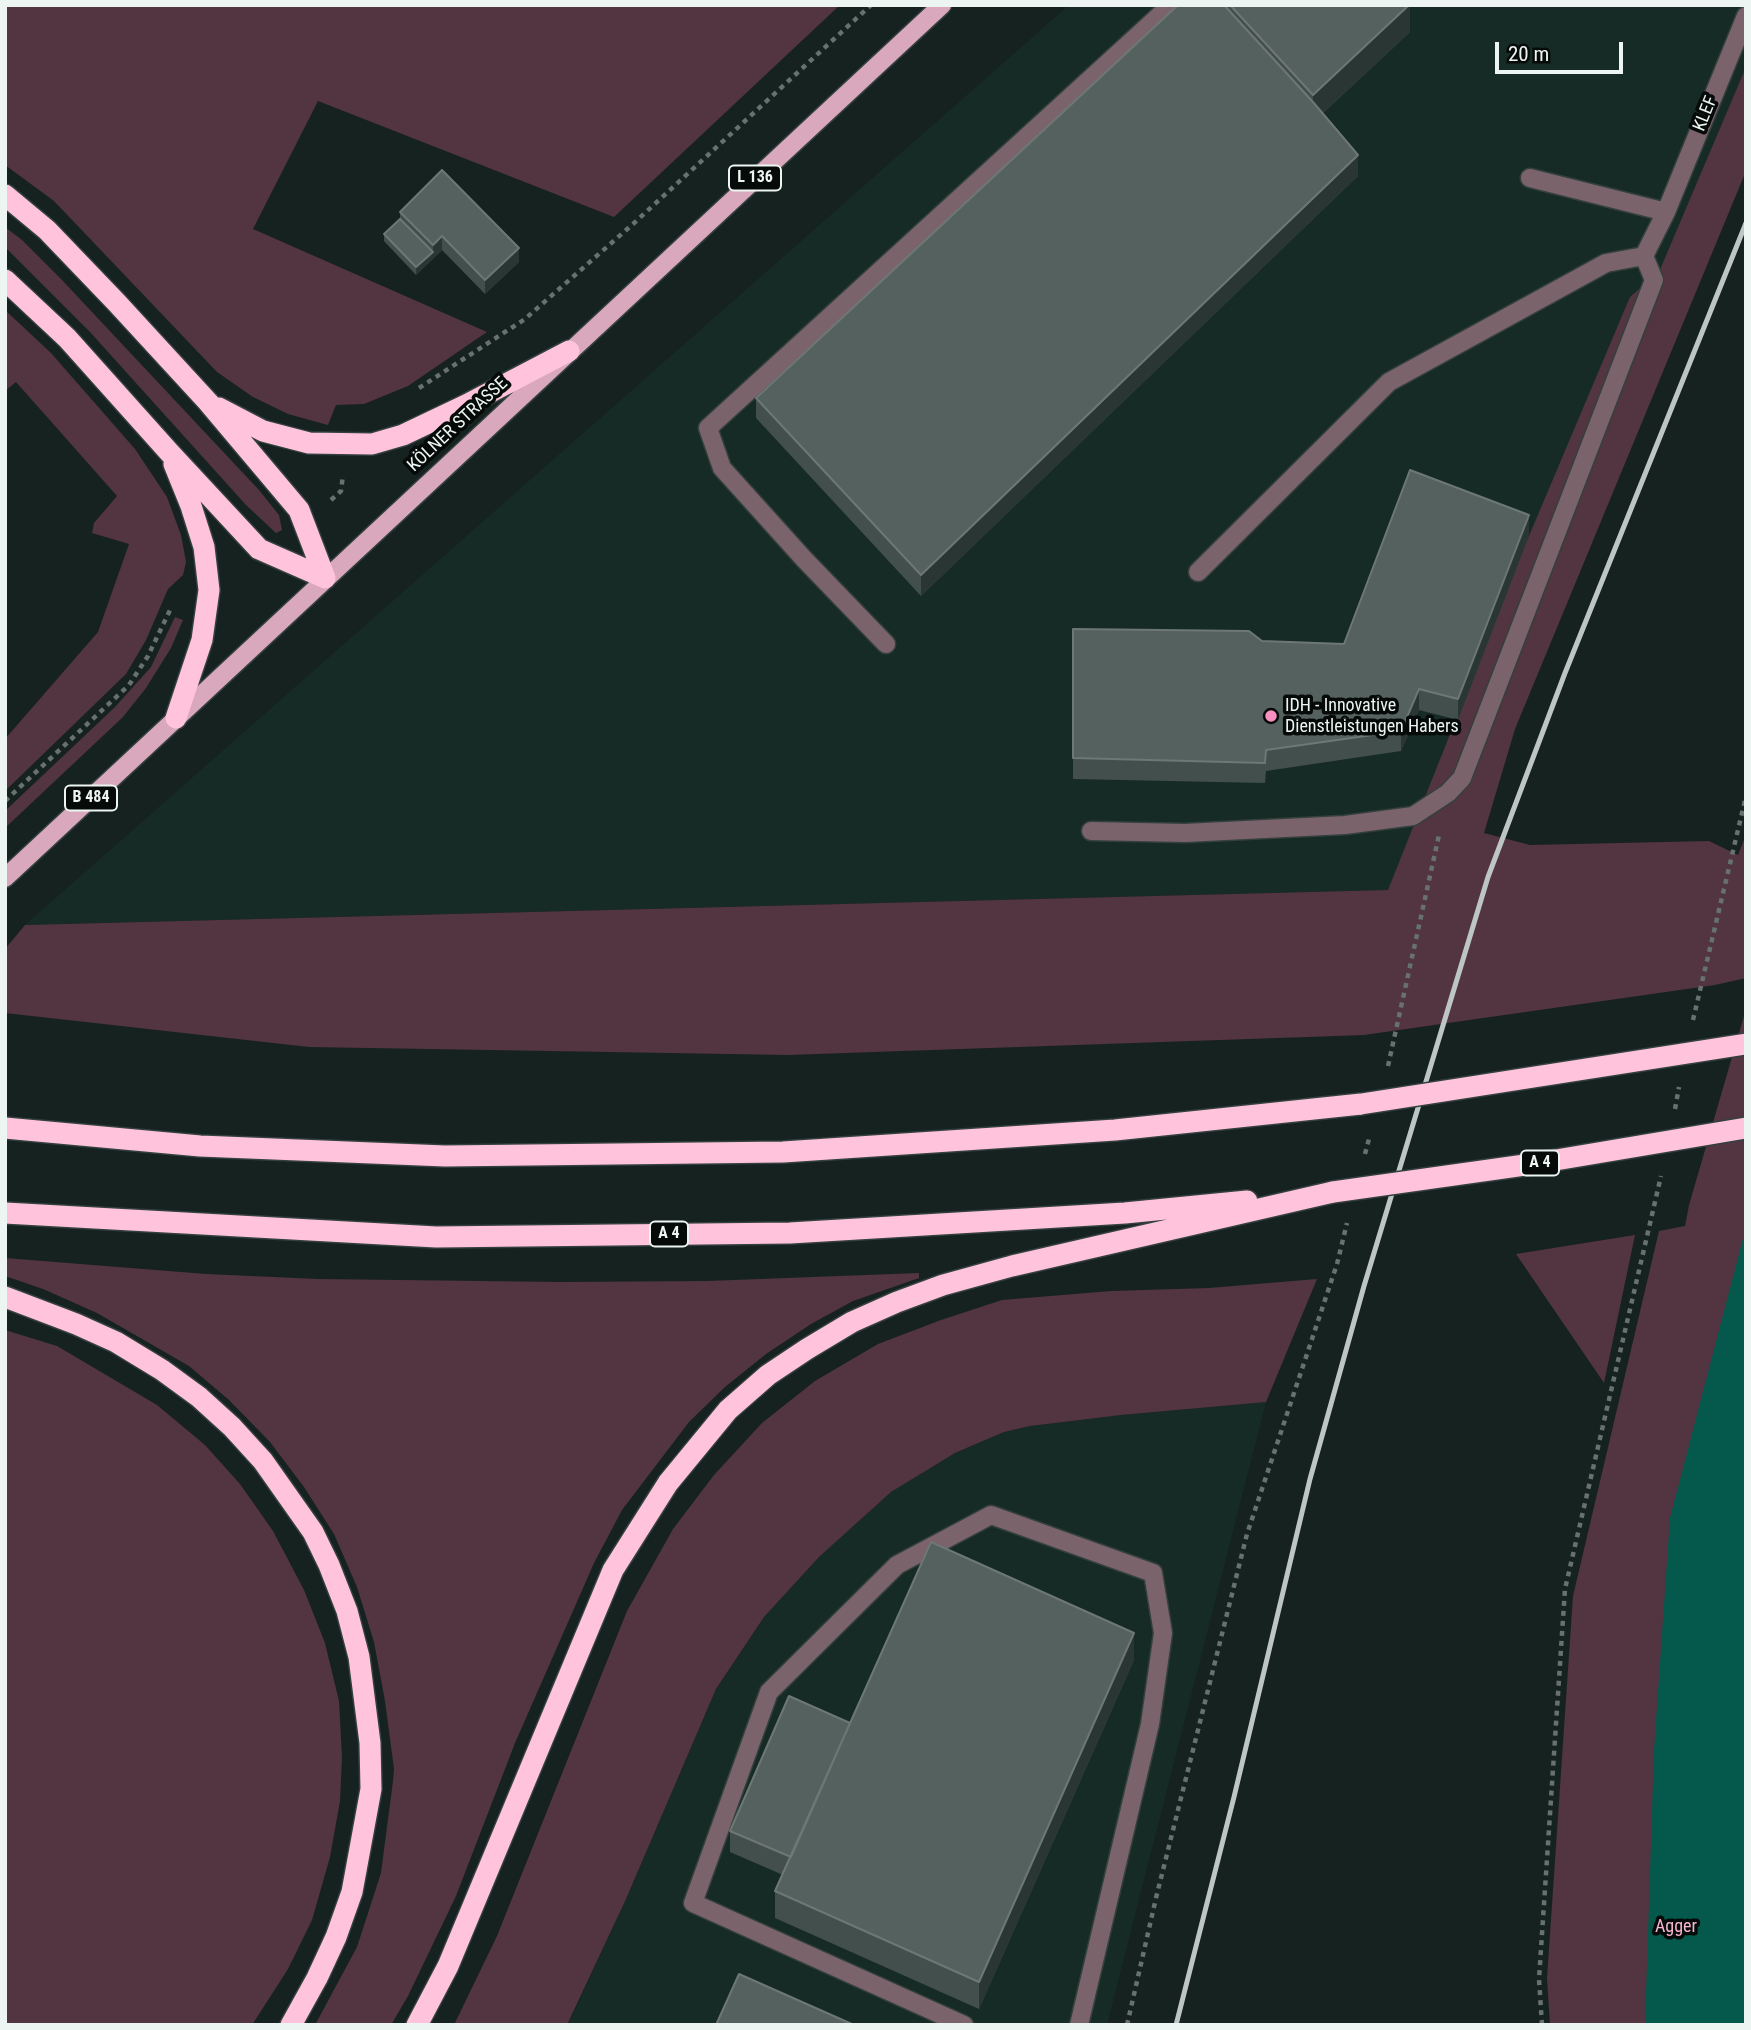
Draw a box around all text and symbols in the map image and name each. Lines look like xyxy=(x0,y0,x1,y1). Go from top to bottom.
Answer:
scale bar xyxy=(1499,28,1627,72)
text: 20 m xyxy=(1508,42,1549,66)
street label: KLEF xyxy=(1689,93,1723,135)
road number: L 136 xyxy=(729,166,781,190)
street label: KÖLNER STRASSE xyxy=(403,373,513,477)
place label: IDH - Innovative Dienstleistungen Habers xyxy=(1285,695,1459,738)
marker: IDH - Innovative Dienstleistungen Habers xyxy=(1263,708,1279,724)
road number: B 484 xyxy=(65,786,117,810)
road number: A 4 xyxy=(1521,1150,1559,1176)
road number: A 4 xyxy=(650,1222,688,1246)
park label: Agger xyxy=(1655,1916,1697,1938)

